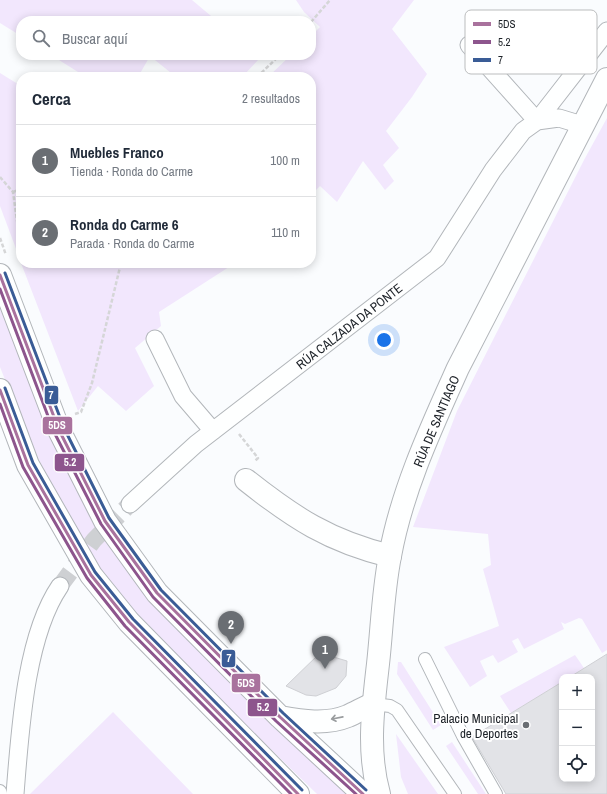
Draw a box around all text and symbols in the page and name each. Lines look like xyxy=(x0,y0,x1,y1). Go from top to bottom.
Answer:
legend xyxy=(465,10,597,74)
search box xyxy=(16,16,316,60)
text: 5DS xyxy=(498,17,516,31)
icon: search xyxy=(30,27,52,49)
text: Buscar aquí xyxy=(62,28,128,49)
text: 5.2 xyxy=(498,35,511,49)
text: 7 xyxy=(498,53,503,67)
text: Cerca xyxy=(32,87,71,110)
text: 2 resultados xyxy=(242,90,300,107)
text: Muebles Franco xyxy=(70,142,164,163)
text: 1 xyxy=(42,152,48,169)
text: 100 m xyxy=(270,152,300,169)
text: Tienda · Ronda do Carme xyxy=(70,163,193,180)
text: Ronda do Carme 6 xyxy=(70,214,179,235)
text: 2 xyxy=(42,224,48,241)
text: 110 m xyxy=(271,224,300,241)
text: Parada · Ronda do Carme xyxy=(70,235,194,252)
street label: RÚA CALZADA DA PONTE xyxy=(293,280,406,373)
your location xyxy=(374,330,394,350)
street label: RÚA DE SANTIAGO xyxy=(410,373,463,470)
line badge: 7 xyxy=(44,385,59,405)
text: 7 xyxy=(48,388,54,402)
line badge: 5DS xyxy=(42,416,73,435)
text: 5DS xyxy=(48,418,66,432)
line badge: 5.2 xyxy=(54,453,85,472)
text: 5.2 xyxy=(64,455,76,469)
pin: 2 xyxy=(218,611,244,644)
pin: 1 xyxy=(312,636,338,669)
line badge: 7 xyxy=(221,649,236,668)
text: 7 xyxy=(226,651,232,665)
line badge: 5DS xyxy=(231,673,261,693)
map controls xyxy=(559,674,595,782)
button: + xyxy=(559,674,595,710)
text: 5DS xyxy=(237,676,255,690)
line badge: 5.2 xyxy=(247,698,278,717)
text: 5.2 xyxy=(257,700,269,714)
place label: Palacio Municipal de Deportes xyxy=(433,710,518,742)
button: − xyxy=(559,710,595,746)
one-way arrow xyxy=(331,715,344,723)
marker: Palacio Municipal de Deportes xyxy=(521,720,531,730)
button: locate xyxy=(559,746,595,782)

